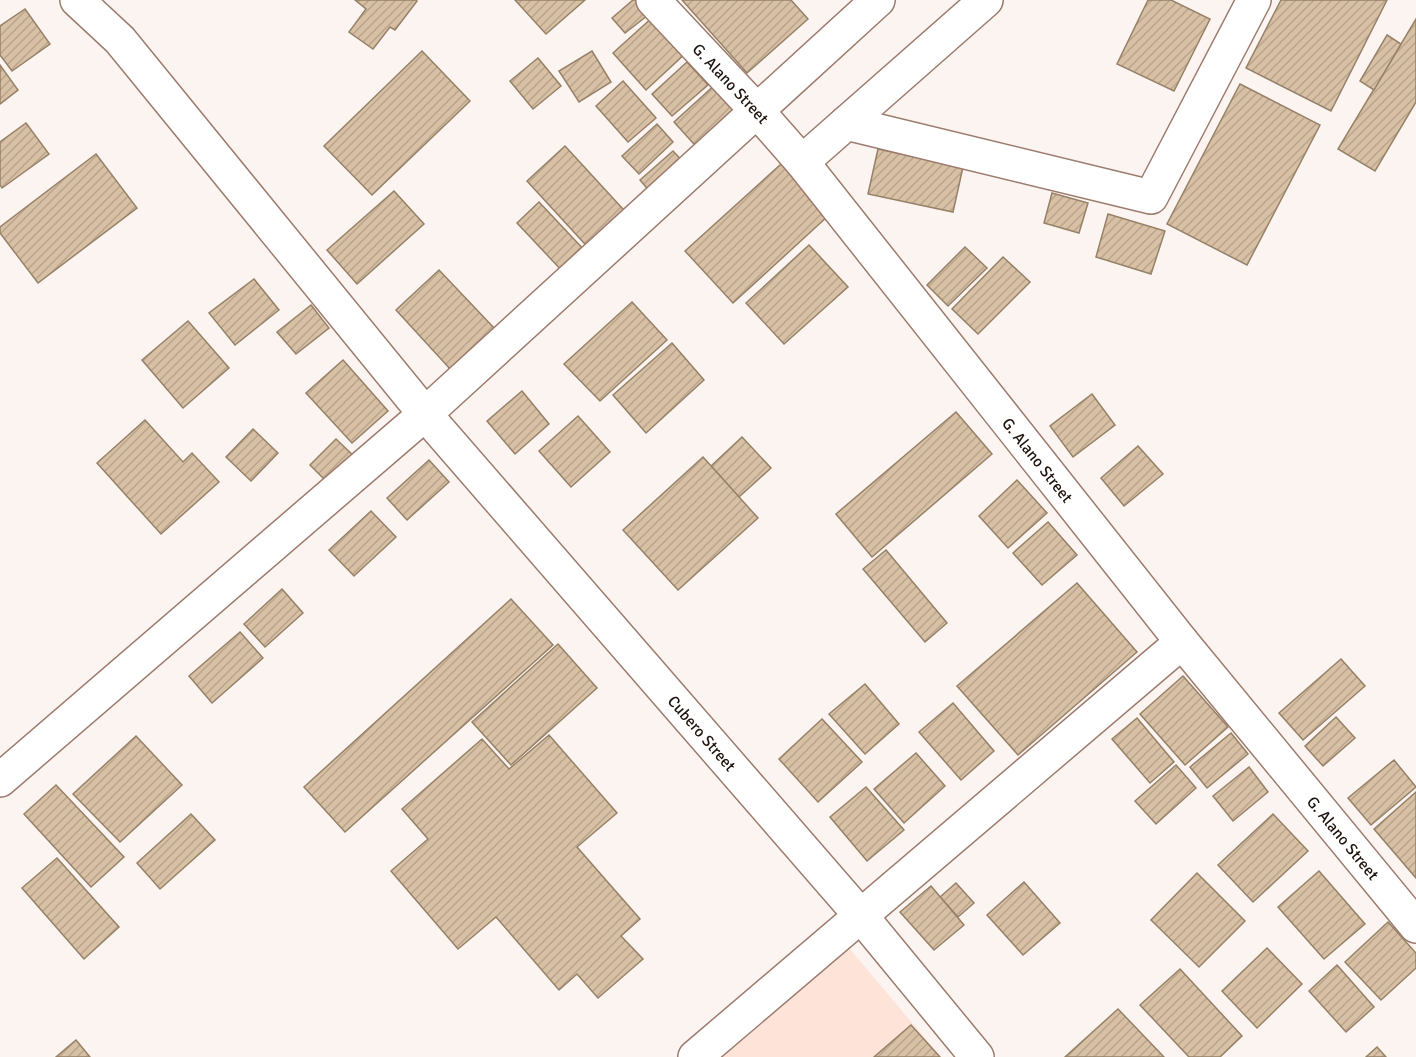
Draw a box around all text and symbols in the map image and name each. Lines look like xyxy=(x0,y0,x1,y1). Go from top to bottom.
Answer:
street label: G. Alano Street xyxy=(688,39,773,128)
street label: G. Alano Street xyxy=(997,414,1077,507)
street label: Cubero Street xyxy=(663,692,740,776)
street label: G. Alano Street xyxy=(1302,792,1383,885)

